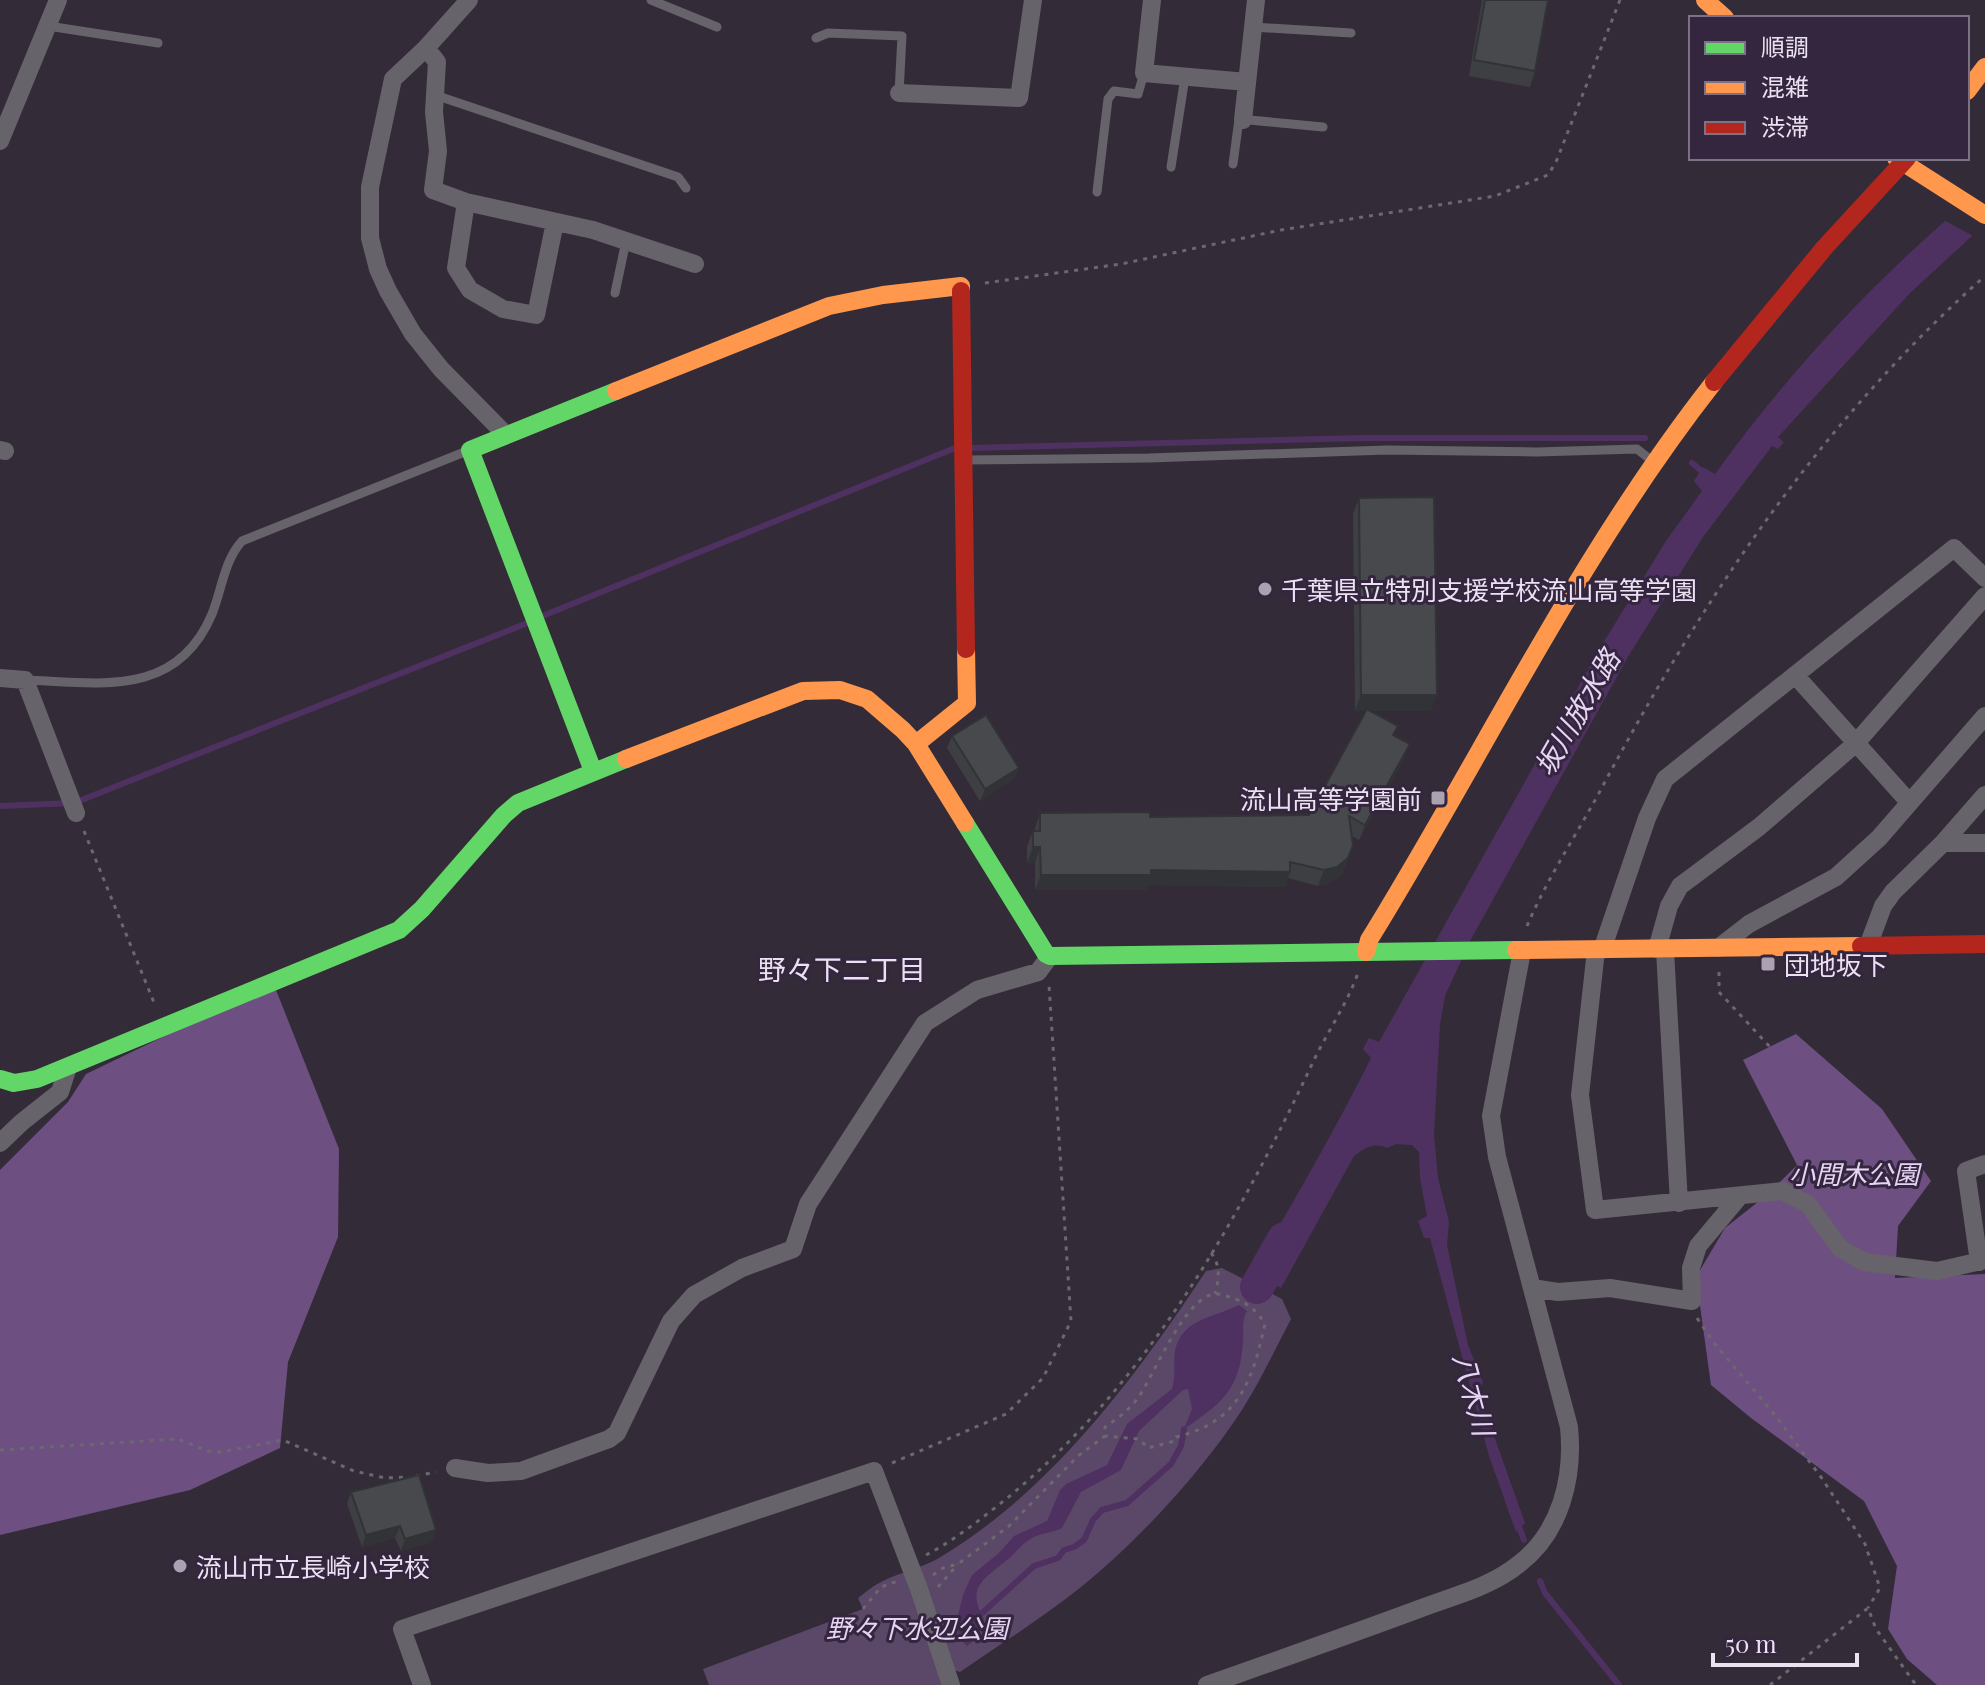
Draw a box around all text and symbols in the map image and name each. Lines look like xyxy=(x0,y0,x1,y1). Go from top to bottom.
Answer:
legend xyxy=(1689,16,1969,160)
text: 順調 xyxy=(1761,30,1809,62)
text: 混雑 xyxy=(1761,70,1809,102)
text: 渋滞 xyxy=(1761,110,1809,142)
place label: 千葉県立特別支援学校流山高等学園 xyxy=(1281,572,1697,607)
marker: 千葉県立特別支援学校流山高等学園 xyxy=(1256,580,1274,598)
water label: 坂川放水路 xyxy=(1525,640,1628,782)
place label: 流山高等学園前 xyxy=(1240,781,1422,816)
marker: 流山高等学園前 xyxy=(1429,789,1447,807)
place label: 団地坂下 xyxy=(1784,947,1888,982)
district label: 野々下二丁目 xyxy=(758,950,926,987)
marker: 団地坂下 xyxy=(1759,955,1777,973)
park label: 小間木公園 xyxy=(1789,1156,1923,1191)
water label: 八木川 xyxy=(1446,1349,1505,1442)
place label: 流山市立長崎小学校 xyxy=(196,1549,430,1584)
marker: 流山市立長崎小学校 xyxy=(171,1557,189,1575)
park label: 野々下水辺公園 xyxy=(826,1610,1012,1645)
scale bar xyxy=(1713,1617,1857,1667)
text: 50 m xyxy=(1725,1627,1777,1659)

